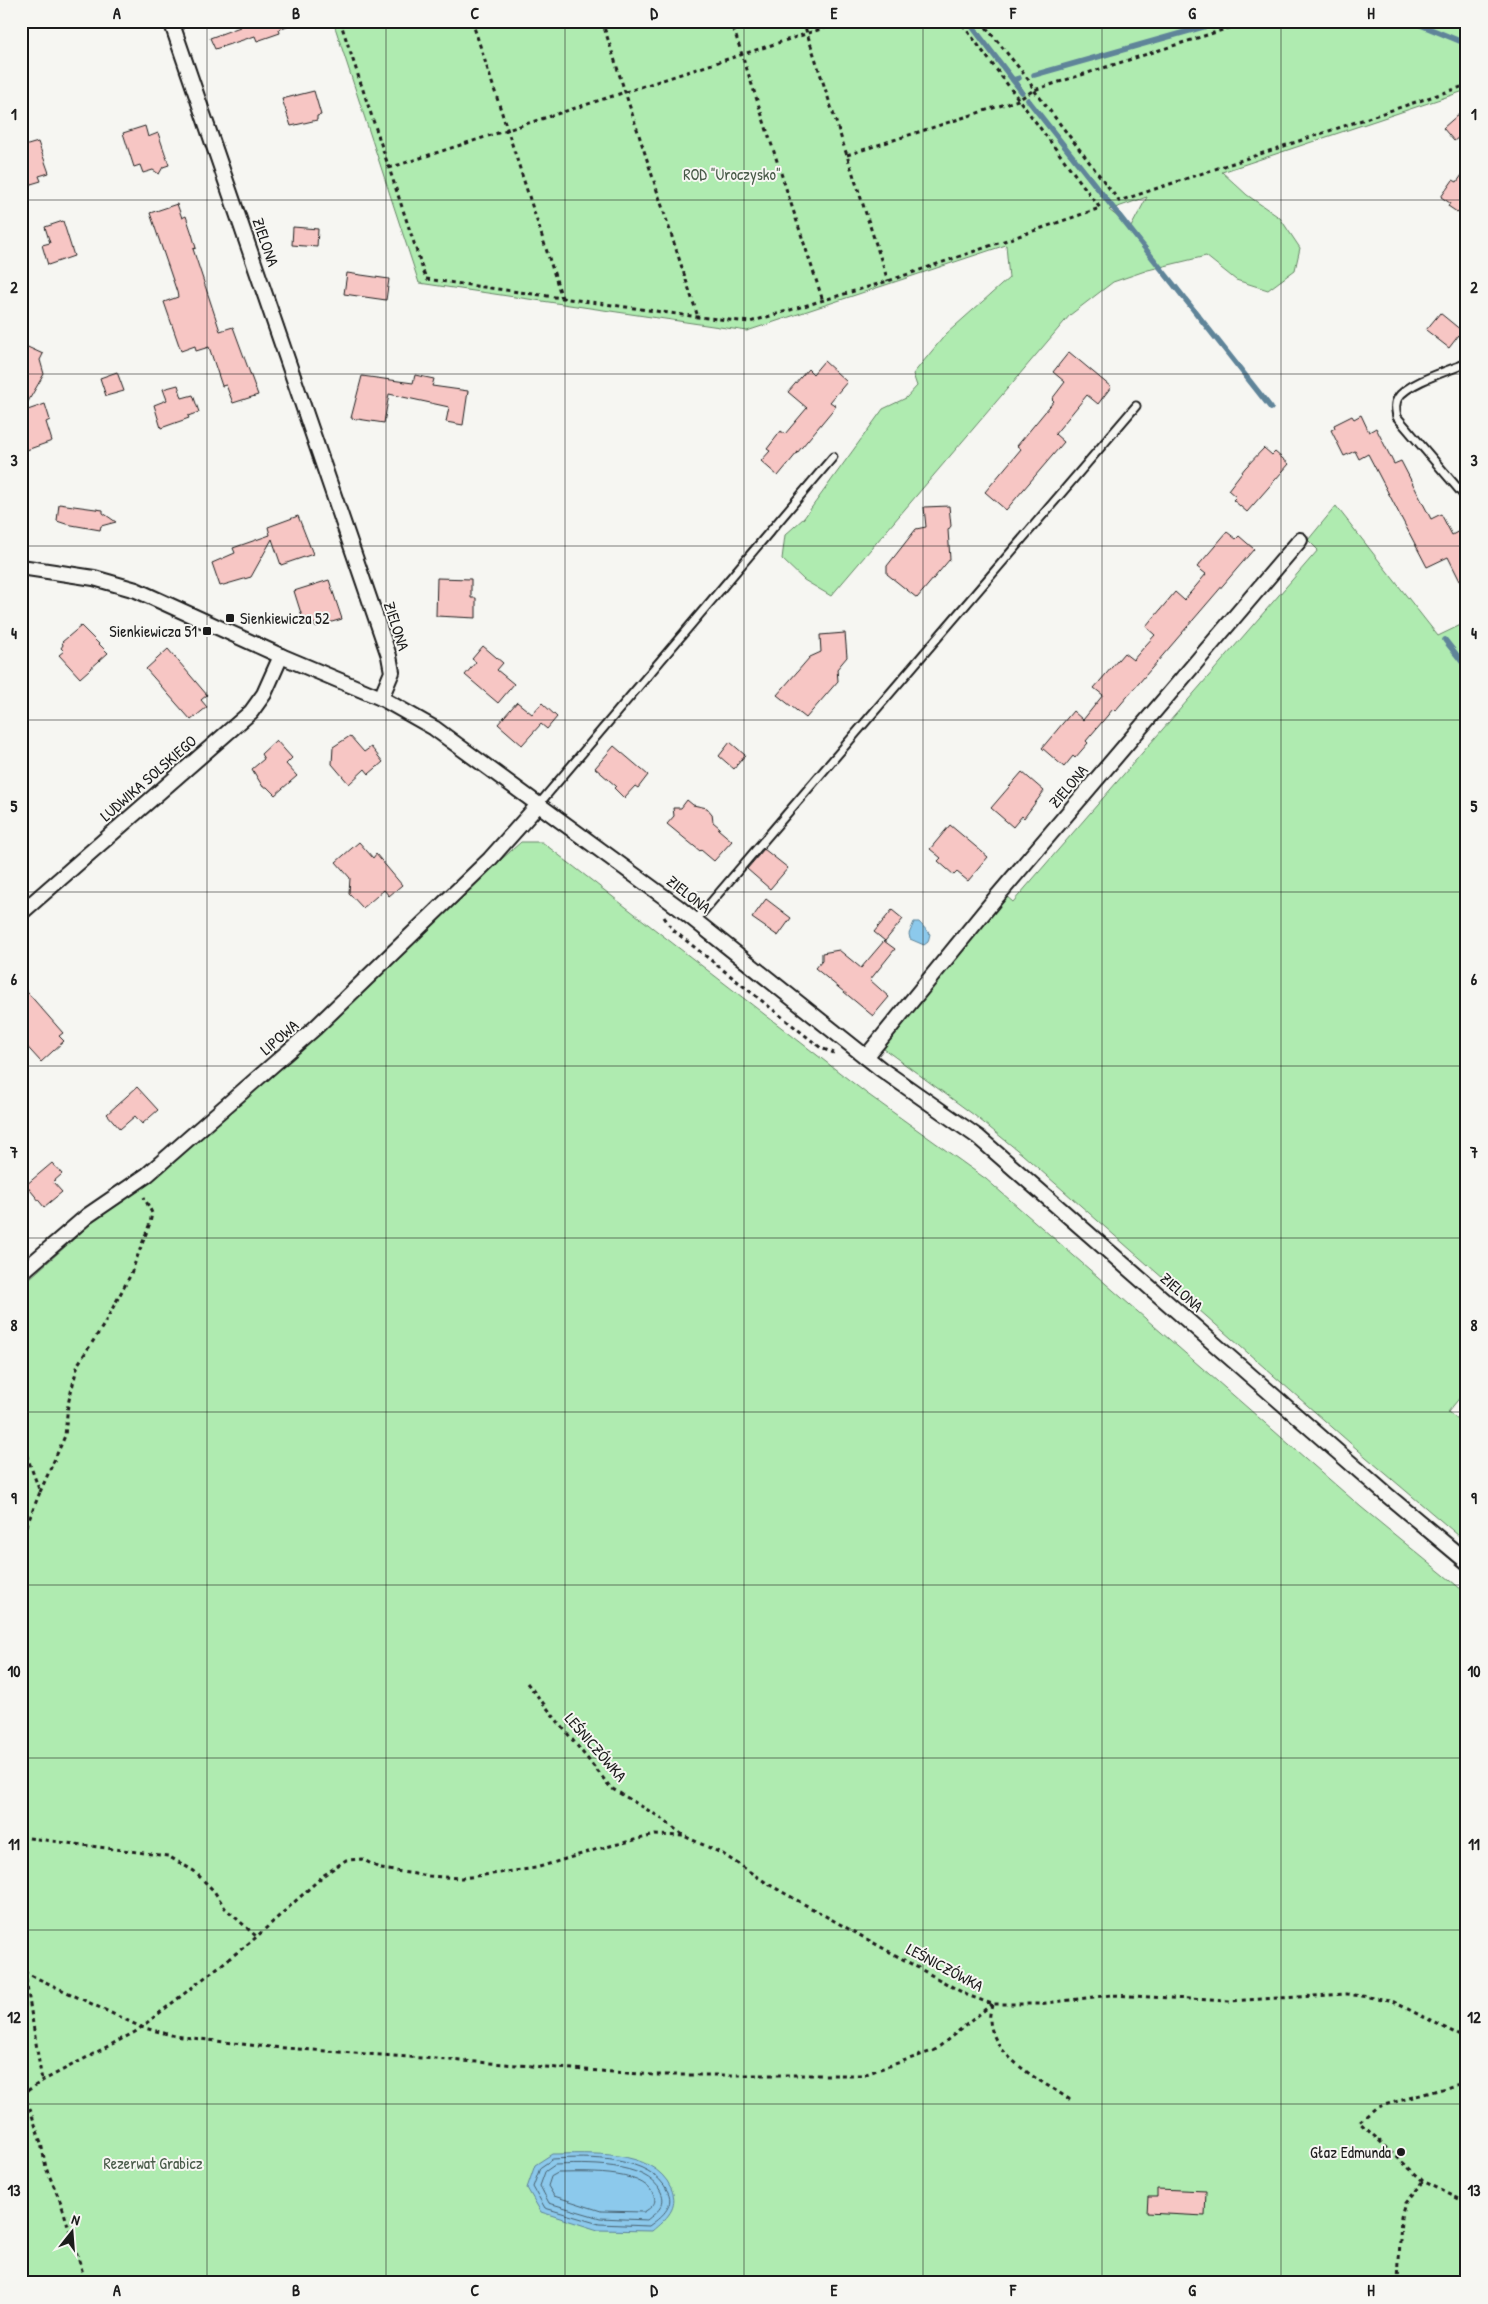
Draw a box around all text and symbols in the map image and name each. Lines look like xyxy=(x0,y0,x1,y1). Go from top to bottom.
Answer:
text: A xyxy=(113,2,121,24)
text: B xyxy=(292,2,300,24)
text: C xyxy=(471,2,480,24)
text: D xyxy=(650,2,658,24)
text: E xyxy=(830,2,838,24)
text: F xyxy=(1009,2,1017,24)
text: G xyxy=(1188,2,1196,24)
text: H xyxy=(1367,2,1375,24)
text: 1 xyxy=(11,103,17,125)
text: 1 xyxy=(1471,103,1477,125)
park label: ROD "Uroczysko" xyxy=(683,163,781,185)
street label: ZIELONA xyxy=(247,215,285,269)
text: 2 xyxy=(10,276,18,298)
text: 2 xyxy=(1470,276,1478,298)
text: 3 xyxy=(10,449,18,471)
text: 3 xyxy=(1470,449,1478,471)
street label: ZIELONA xyxy=(379,599,415,653)
place label: Sienkiewicza 52 xyxy=(240,607,330,629)
marker: Sienkiewicza 52 xyxy=(224,612,236,624)
place label: Sienkiewicza 51 xyxy=(109,620,197,642)
text: 4 xyxy=(11,622,17,644)
text: 4 xyxy=(1471,622,1477,644)
marker: Sienkiewicza 51 xyxy=(201,625,213,637)
street label: LUDWIKA SOLSKIEGO xyxy=(95,730,201,826)
street label: ZIELONA xyxy=(1043,760,1093,812)
text: 5 xyxy=(11,795,18,817)
text: 5 xyxy=(1471,795,1478,817)
street label: ZIELONA xyxy=(662,870,716,918)
text: 6 xyxy=(11,968,18,990)
text: 6 xyxy=(1471,968,1478,990)
street label: LIPOWA xyxy=(255,1014,303,1060)
text: 7 xyxy=(9,1141,18,1163)
text: 7 xyxy=(1469,1141,1478,1163)
street label: ZIELONA xyxy=(1156,1267,1208,1317)
text: 8 xyxy=(11,1314,18,1336)
text: 8 xyxy=(1471,1314,1478,1336)
text: 9 xyxy=(11,1487,17,1509)
text: 9 xyxy=(1471,1487,1477,1509)
text: 10 xyxy=(8,1660,20,1682)
text: 10 xyxy=(1468,1660,1480,1682)
street label: LEŚNICZÓWKA xyxy=(560,1708,632,1786)
text: 11 xyxy=(8,1833,20,1855)
text: 11 xyxy=(1468,1833,1480,1855)
street label: LEŚNICZÓWKA xyxy=(903,1937,988,1997)
text: 12 xyxy=(7,2006,21,2028)
text: 12 xyxy=(1467,2006,1481,2028)
place label: Głaz Edmunda xyxy=(1310,2141,1391,2163)
marker: Głaz Edmunda xyxy=(1395,2146,1407,2158)
park label: Rezerwat Grabicz xyxy=(103,2152,203,2174)
text: 13 xyxy=(8,2179,20,2201)
text: 13 xyxy=(1468,2179,1480,2201)
north arrow xyxy=(48,2206,98,2256)
text: N xyxy=(70,2209,83,2229)
text: A xyxy=(113,2279,121,2301)
text: B xyxy=(292,2279,300,2301)
text: C xyxy=(471,2279,480,2301)
text: D xyxy=(650,2279,658,2301)
text: E xyxy=(830,2279,838,2301)
text: F xyxy=(1009,2279,1017,2301)
text: G xyxy=(1188,2279,1196,2301)
text: H xyxy=(1367,2279,1375,2301)

